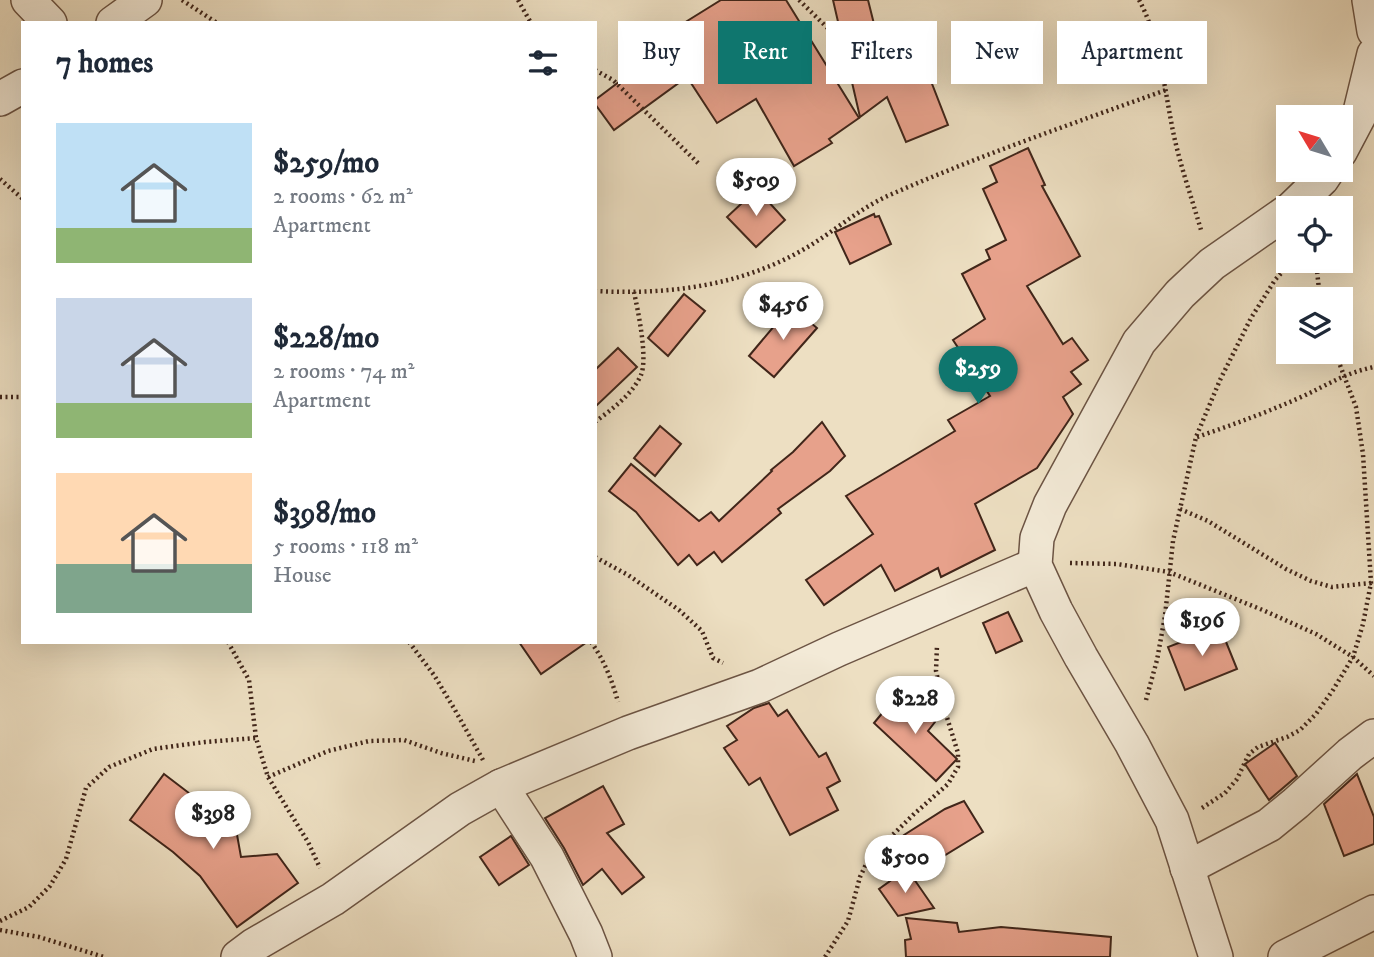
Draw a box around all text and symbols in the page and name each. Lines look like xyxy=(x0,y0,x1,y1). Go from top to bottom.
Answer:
chip: Buy xyxy=(618,21,704,84)
chip: Rent xyxy=(718,21,812,84)
chip: Filters xyxy=(826,21,937,84)
chip: New xyxy=(951,21,1043,84)
chip: Apartment xyxy=(1057,21,1207,84)
icon: filters xyxy=(524,44,562,82)
text: 7 homes xyxy=(56,45,153,82)
north arrow xyxy=(1276,105,1353,182)
map controls xyxy=(1276,105,1353,364)
text: $259/mo xyxy=(273,145,379,182)
icon: home xyxy=(112,151,196,235)
pin: $509 xyxy=(715,158,797,218)
text: $509 xyxy=(732,166,780,195)
text: 2 rooms · 62 m² xyxy=(273,182,413,211)
button: locate xyxy=(1276,196,1353,273)
text: Apartment xyxy=(273,211,371,240)
pin: $456 xyxy=(742,282,824,342)
button: layers xyxy=(1276,287,1353,364)
text: $456 xyxy=(758,290,808,319)
text: $228/mo xyxy=(273,320,379,357)
icon: home xyxy=(112,326,196,410)
pin: $259 xyxy=(937,346,1019,406)
text: $259 xyxy=(955,354,1001,383)
text: 2 rooms · 74 m² xyxy=(273,357,414,386)
text: Apartment xyxy=(273,386,371,415)
text: $398/mo xyxy=(273,495,376,532)
icon: home xyxy=(112,501,196,585)
text: 5 rooms · 118 m² xyxy=(273,532,418,561)
text: House xyxy=(273,561,331,590)
pin: $196 xyxy=(1161,598,1243,658)
text: $196 xyxy=(1180,606,1224,635)
pin: $228 xyxy=(874,676,956,736)
text: $228 xyxy=(892,684,938,713)
pin: $398 xyxy=(172,792,254,851)
text: $398 xyxy=(191,799,235,828)
pin: $500 xyxy=(864,836,946,895)
text: $500 xyxy=(881,843,929,872)

